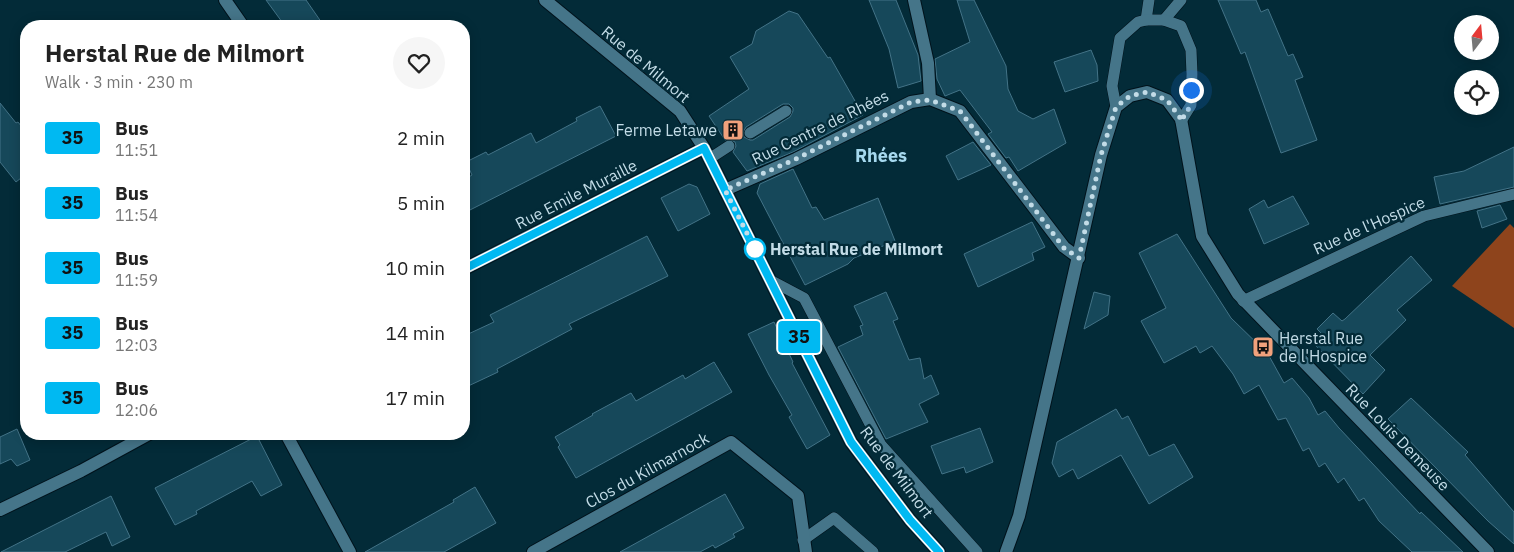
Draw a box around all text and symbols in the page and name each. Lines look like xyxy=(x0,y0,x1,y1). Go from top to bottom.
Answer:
north arrow xyxy=(1454,15,1499,60)
map controls xyxy=(1454,15,1499,115)
street label: Rue de Milmort xyxy=(598,21,694,107)
text: Herstal Rue de Milmort xyxy=(45,37,304,69)
button: heart xyxy=(393,37,445,89)
button: locate xyxy=(1454,70,1499,115)
text: Walk · 3 min · 230 m xyxy=(45,72,193,92)
your location xyxy=(1179,78,1204,103)
street label: Rue Centre de Rhées xyxy=(748,85,892,169)
text: Bus xyxy=(115,116,149,140)
building icon: Ferme Letawe xyxy=(721,118,745,142)
place label: Ferme Letawe xyxy=(616,120,717,140)
text: 35 xyxy=(62,126,83,149)
text: 2 min xyxy=(397,126,445,150)
text: 11:51 xyxy=(115,140,158,160)
district label: Rhées xyxy=(855,145,907,167)
street label: Rue Emile Muraille xyxy=(512,155,640,233)
text: Bus xyxy=(115,181,149,205)
text: 35 xyxy=(62,191,83,214)
text: 5 min xyxy=(397,191,445,215)
street label: Rue de l'Hospice xyxy=(1310,191,1428,259)
text: 11:54 xyxy=(115,205,158,225)
marker: Herstal Rue de Milmort xyxy=(744,238,766,260)
place label: Herstal Rue de Milmort xyxy=(770,239,943,259)
text: Bus xyxy=(115,246,149,270)
text: 35 xyxy=(62,256,83,279)
text: 10 min xyxy=(386,256,445,280)
text: 11:59 xyxy=(115,270,158,290)
text: Bus xyxy=(115,311,149,335)
text: 35 xyxy=(62,321,83,344)
text: 14 min xyxy=(386,321,445,345)
line badge: 35 xyxy=(776,321,822,353)
text: 35 xyxy=(788,325,810,348)
place label: Herstal Rue de l'Hospice xyxy=(1279,328,1367,366)
text: 12:03 xyxy=(115,335,158,355)
bus stop icon: Herstal Rue de l'Hospice xyxy=(1251,335,1275,359)
text: Bus xyxy=(115,376,149,400)
street label: Rue Louis Demeuse xyxy=(1342,379,1454,495)
text: 35 xyxy=(62,386,83,409)
text: 17 min xyxy=(386,386,445,410)
text: 12:06 xyxy=(115,400,158,420)
street label: Rue de Milmort xyxy=(856,422,938,522)
street label: Clos du Kilmarnock xyxy=(582,427,713,512)

